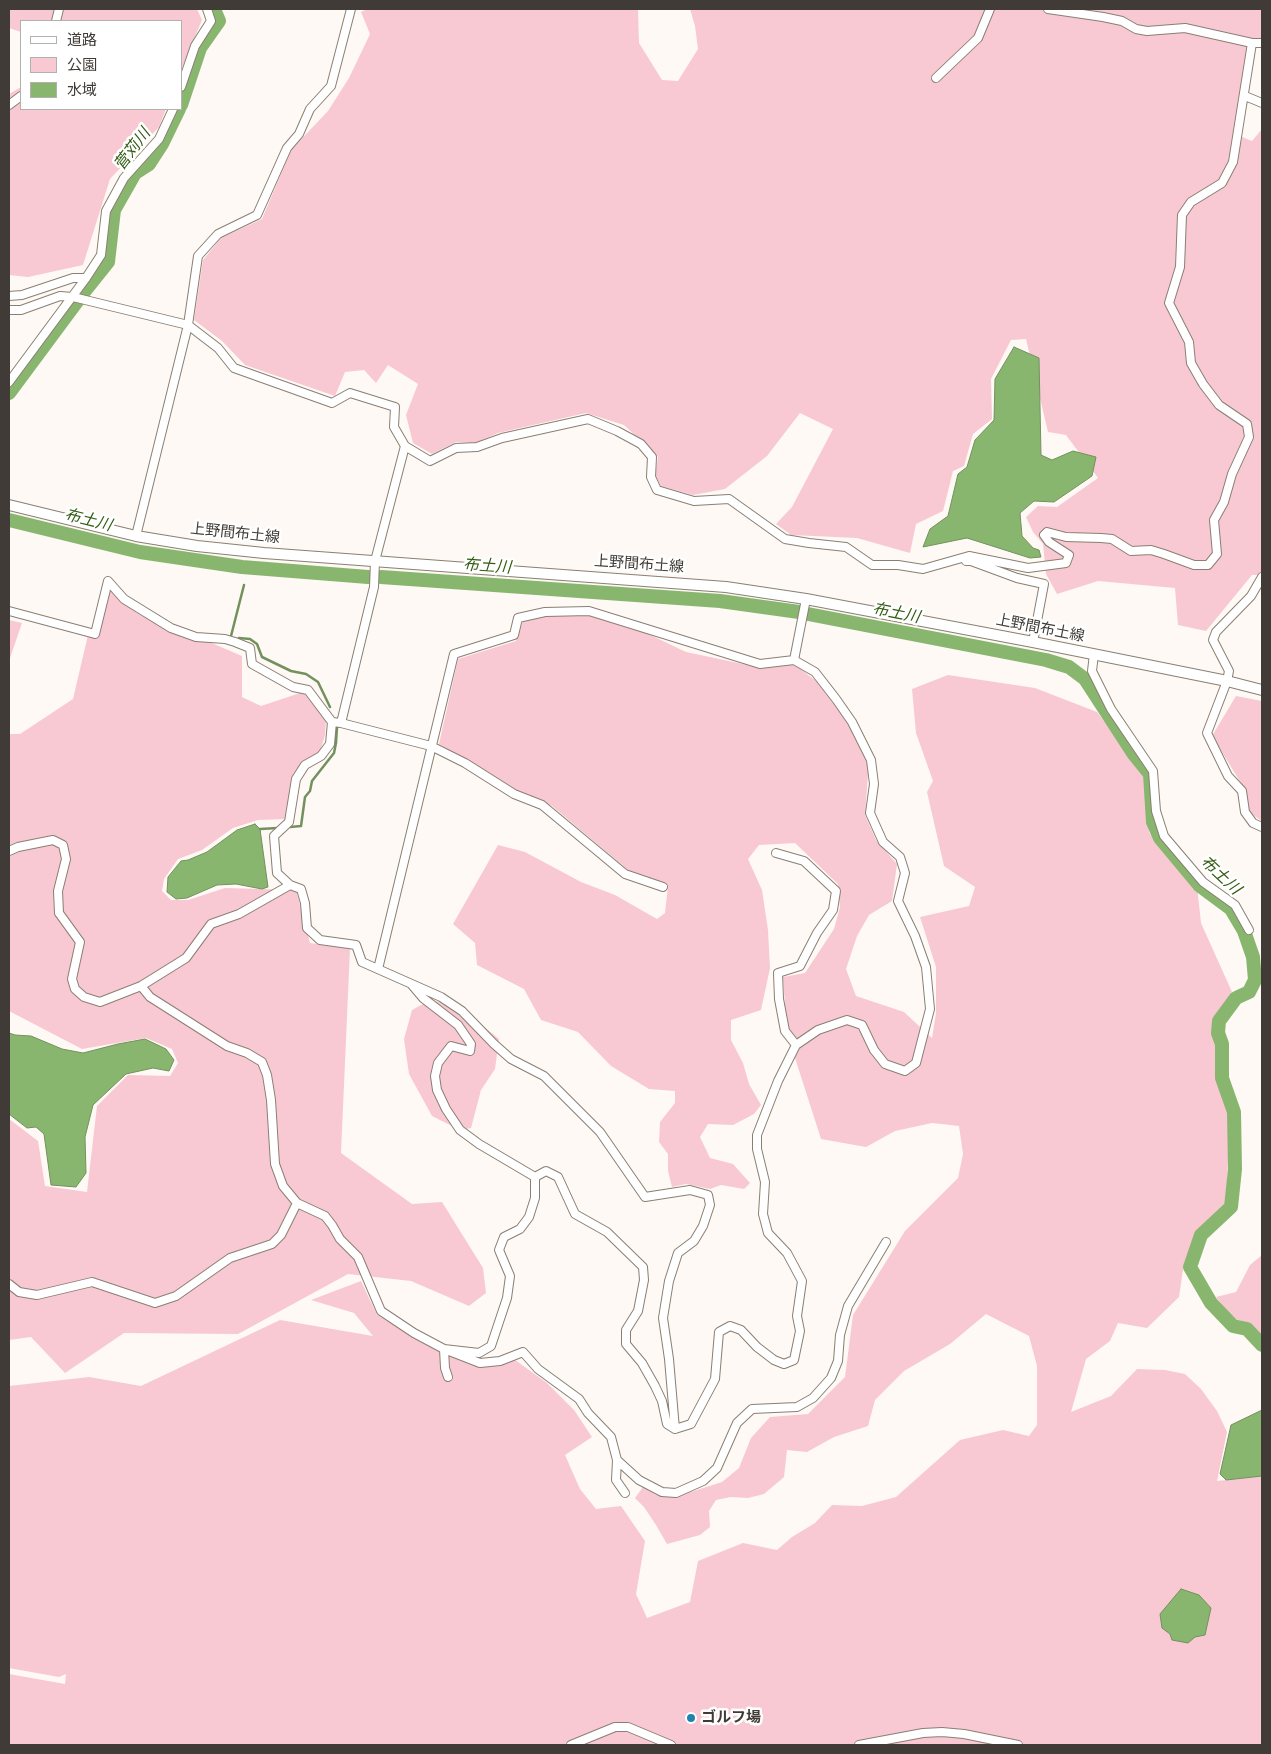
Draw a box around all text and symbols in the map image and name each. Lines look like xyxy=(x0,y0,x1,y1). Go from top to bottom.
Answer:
legend xyxy=(20,20,182,110)
text: 道路 xyxy=(67,29,97,51)
text: 公園 xyxy=(67,54,97,76)
text: 水域 xyxy=(67,79,97,101)
water label: 菅苅川 xyxy=(111,125,155,175)
water label: 布土川 xyxy=(62,506,114,536)
street label: 上野間布土線 xyxy=(189,520,281,548)
street label: 上野間布土線 xyxy=(593,553,685,577)
water label: 布土川 xyxy=(462,556,512,578)
water label: 布土川 xyxy=(871,600,921,628)
street label: 上野間布土線 xyxy=(994,612,1086,646)
water label: 布土川 xyxy=(1196,853,1244,899)
place label: ゴルフ場 xyxy=(701,1709,761,1727)
marker: ゴルフ場 xyxy=(685,1712,697,1724)

